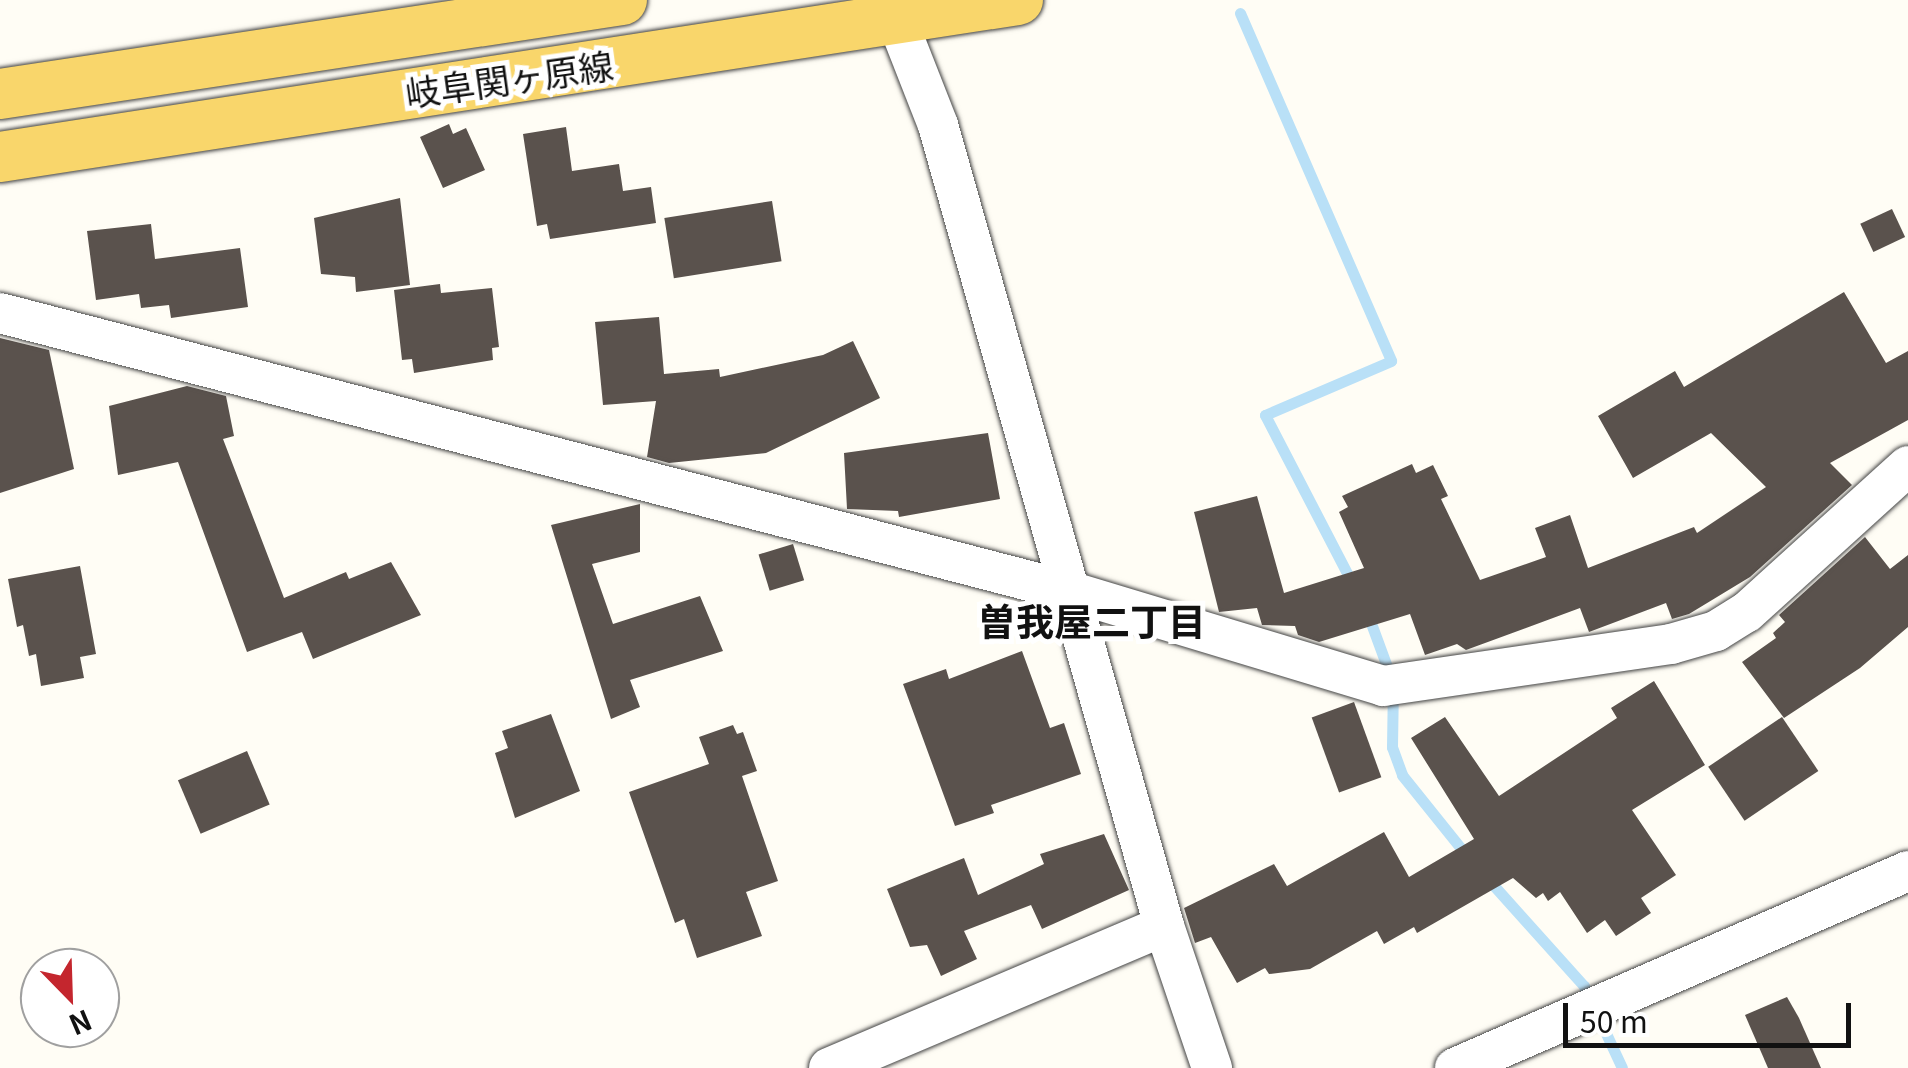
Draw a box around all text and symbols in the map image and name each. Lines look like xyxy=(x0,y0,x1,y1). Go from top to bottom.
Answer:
street label: 岐阜関ヶ原線 xyxy=(402,43,616,113)
district label: 曽我屋二丁目 xyxy=(978,597,1206,643)
north arrow xyxy=(20,948,120,1048)
scale bar xyxy=(1568,983,1856,1045)
text: 50 m xyxy=(1580,998,1648,1042)
text: N xyxy=(63,1001,98,1046)

